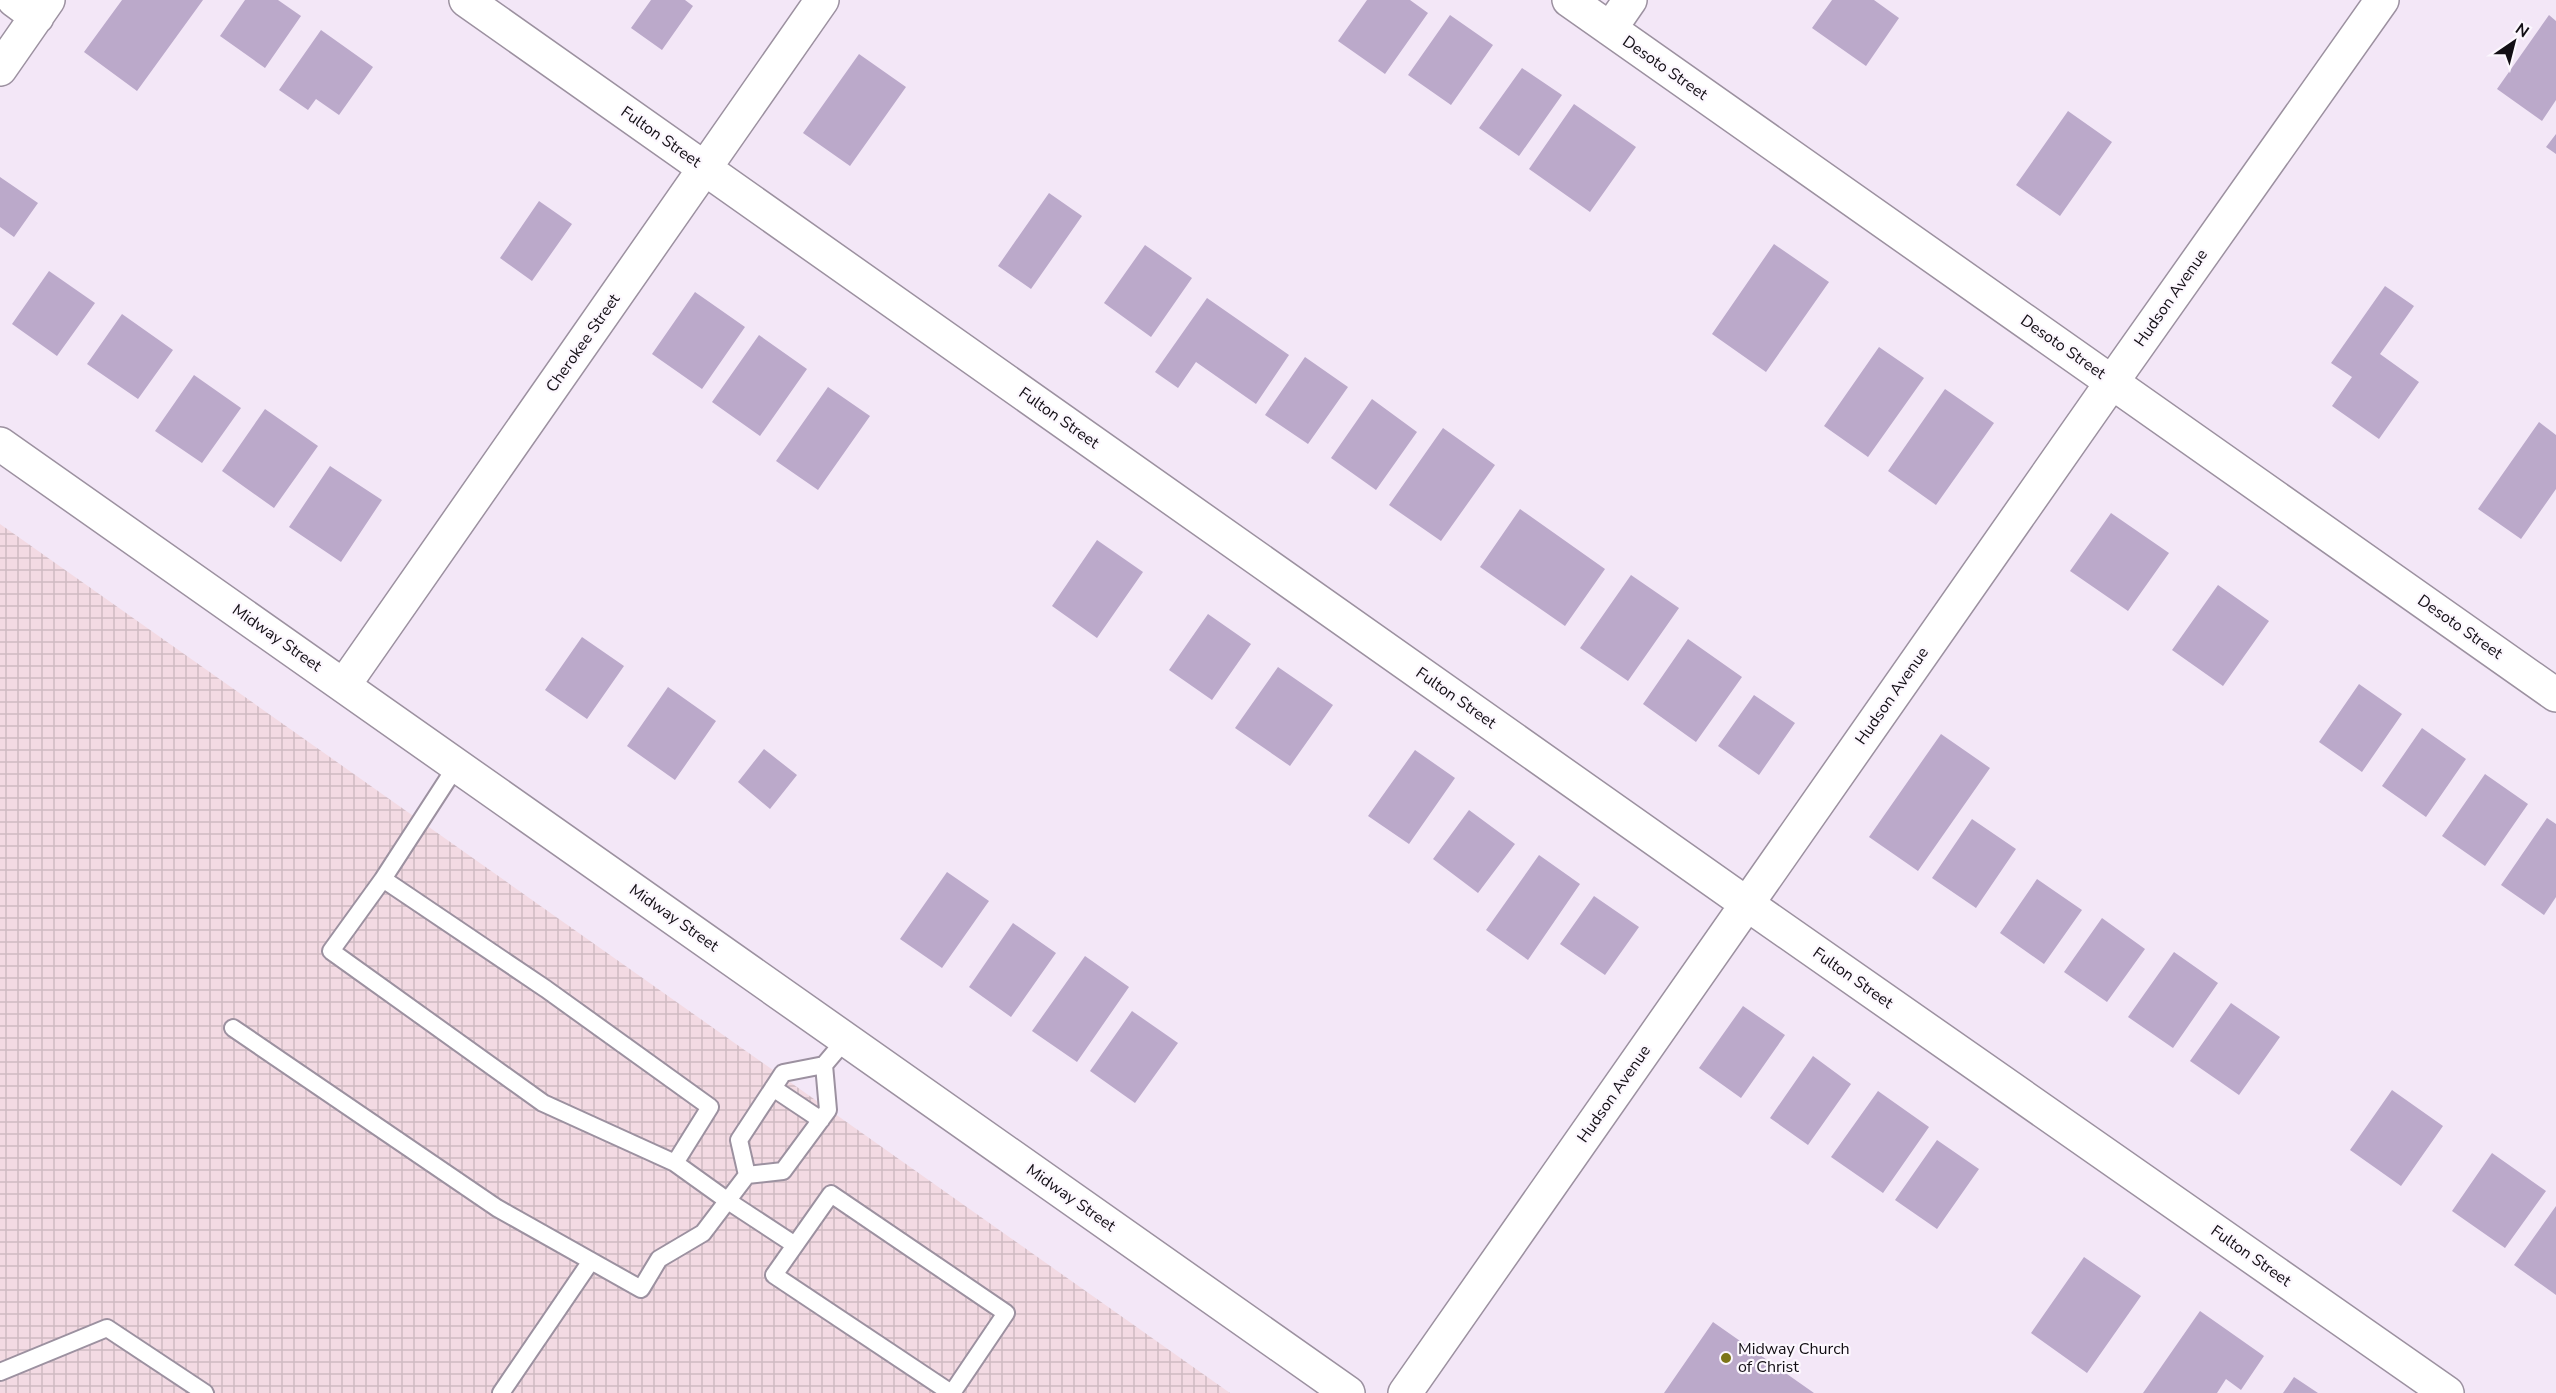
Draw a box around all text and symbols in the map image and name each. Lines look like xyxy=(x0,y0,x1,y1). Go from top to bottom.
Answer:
north arrow xyxy=(2484,12,2544,72)
text: N xyxy=(2511,18,2533,43)
street label: Desoto Street xyxy=(1618,31,1712,106)
street label: Fulton Street xyxy=(616,101,706,173)
street label: Hudson Avenue xyxy=(2129,245,2213,351)
street label: Cherokee Street xyxy=(541,289,625,397)
street label: Desoto Street xyxy=(2016,310,2110,385)
street label: Fulton Street xyxy=(1014,382,1104,454)
street label: Desoto Street xyxy=(2413,590,2507,665)
street label: Midway Street xyxy=(228,599,326,677)
street label: Hudson Avenue xyxy=(1850,643,1934,749)
street label: Fulton Street xyxy=(1411,662,1501,734)
street label: Midway Street xyxy=(625,879,723,957)
street label: Fulton Street xyxy=(1808,942,1898,1014)
street label: Hudson Avenue xyxy=(1572,1041,1656,1147)
street label: Midway Street xyxy=(1022,1159,1120,1237)
street label: Fulton Street xyxy=(2206,1220,2296,1292)
place label: Midway Church of Christ xyxy=(1738,1338,1850,1378)
marker: Midway Church of Christ xyxy=(1719,1351,1733,1365)

